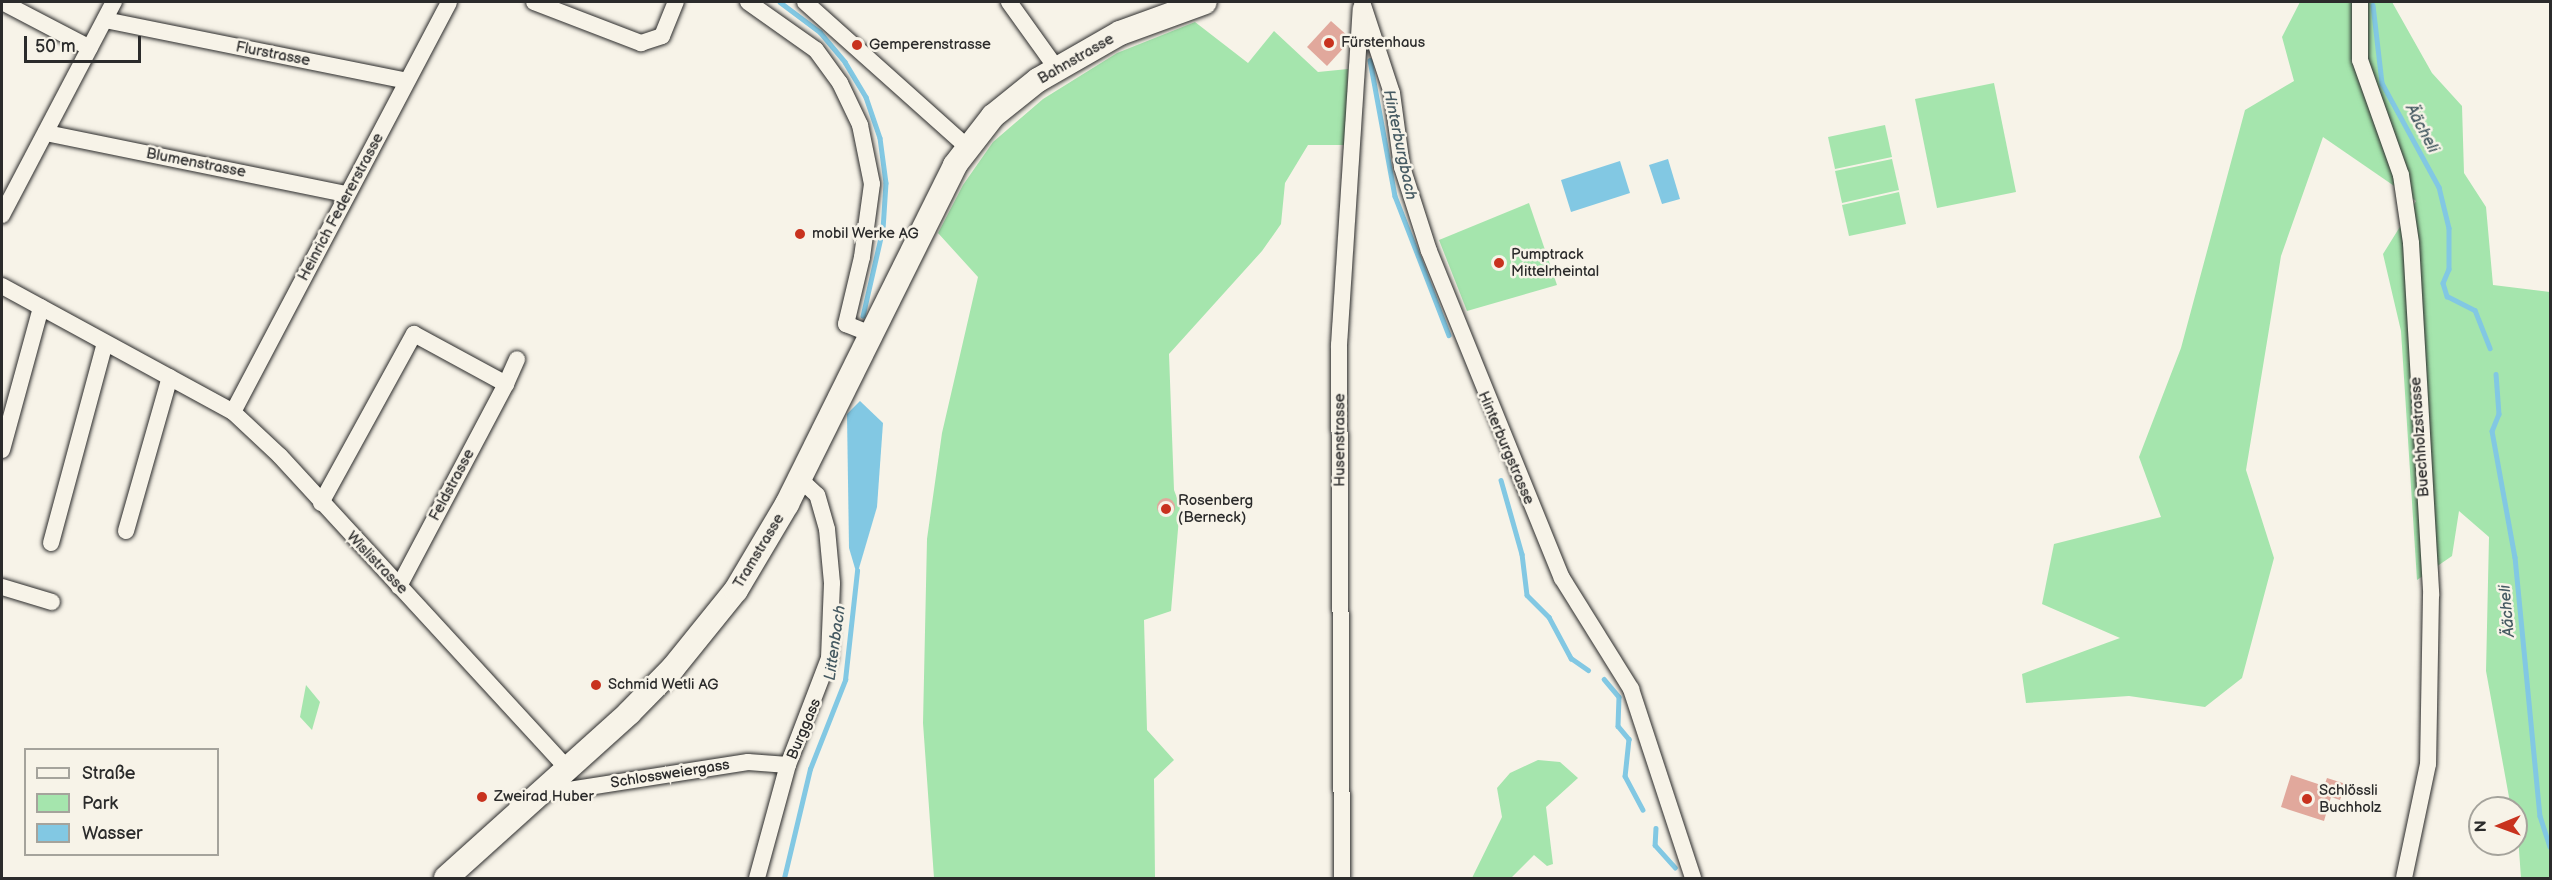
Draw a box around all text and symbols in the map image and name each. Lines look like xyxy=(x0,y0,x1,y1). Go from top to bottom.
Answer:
scale bar xyxy=(27,24,144,62)
street label: Bahnstrasse xyxy=(1035,30,1117,88)
place label: Fürstenhaus xyxy=(1341,34,1425,52)
text: 50 m xyxy=(35,36,76,57)
place label: Gemperenstrasse xyxy=(869,36,991,54)
marker: Fürstenhaus xyxy=(1322,36,1336,50)
street label: Flurstrasse xyxy=(234,38,312,70)
marker: Gemperenstrasse xyxy=(850,38,864,52)
water label: Hinterburgbach xyxy=(1378,88,1420,202)
water label: Äächeli xyxy=(2400,101,2442,157)
street label: Heinrich Federerstrasse xyxy=(294,130,388,284)
street label: Blumenstrasse xyxy=(145,145,247,181)
place label: mobil Werke AG xyxy=(812,225,919,243)
marker: mobil Werke AG xyxy=(793,227,807,241)
place label: Pumptrack Mittelrheintal xyxy=(1511,245,1599,280)
marker: Pumptrack Mittelrheintal xyxy=(1492,256,1506,270)
street label: Buechholzstrasse xyxy=(2407,376,2433,498)
street label: Hinterburgstrasse xyxy=(1474,389,1538,507)
street label: Husenstrasse xyxy=(1331,393,1349,487)
street label: Feldstrasse xyxy=(426,446,478,524)
place label: Rosenberg (Berneck) xyxy=(1178,491,1253,526)
marker: Rosenberg (Berneck) xyxy=(1159,502,1173,516)
street label: Tramstrasse xyxy=(730,511,788,591)
street label: Wislistrasse xyxy=(343,528,411,598)
water label: Äächeli xyxy=(2496,584,2520,638)
water label: Littenbach xyxy=(821,604,851,682)
place label: Schmid Wetli AG xyxy=(608,676,719,694)
marker: Schmid Wetli AG xyxy=(589,678,603,692)
street label: Burggass xyxy=(783,696,825,762)
legend xyxy=(24,748,219,856)
street label: Schlossweiergass xyxy=(609,756,731,792)
text: Straße xyxy=(82,763,135,784)
place label: Schlössli Buchholz xyxy=(2319,781,2381,816)
place label: Zweirad Huber xyxy=(494,788,594,806)
marker: Zweirad Huber xyxy=(475,790,489,804)
marker: Schlössli Buchholz xyxy=(2300,792,2314,806)
text: Park xyxy=(82,793,118,814)
north arrow xyxy=(2468,796,2528,856)
text: N xyxy=(2472,820,2491,832)
text: Wasser xyxy=(82,823,143,844)

